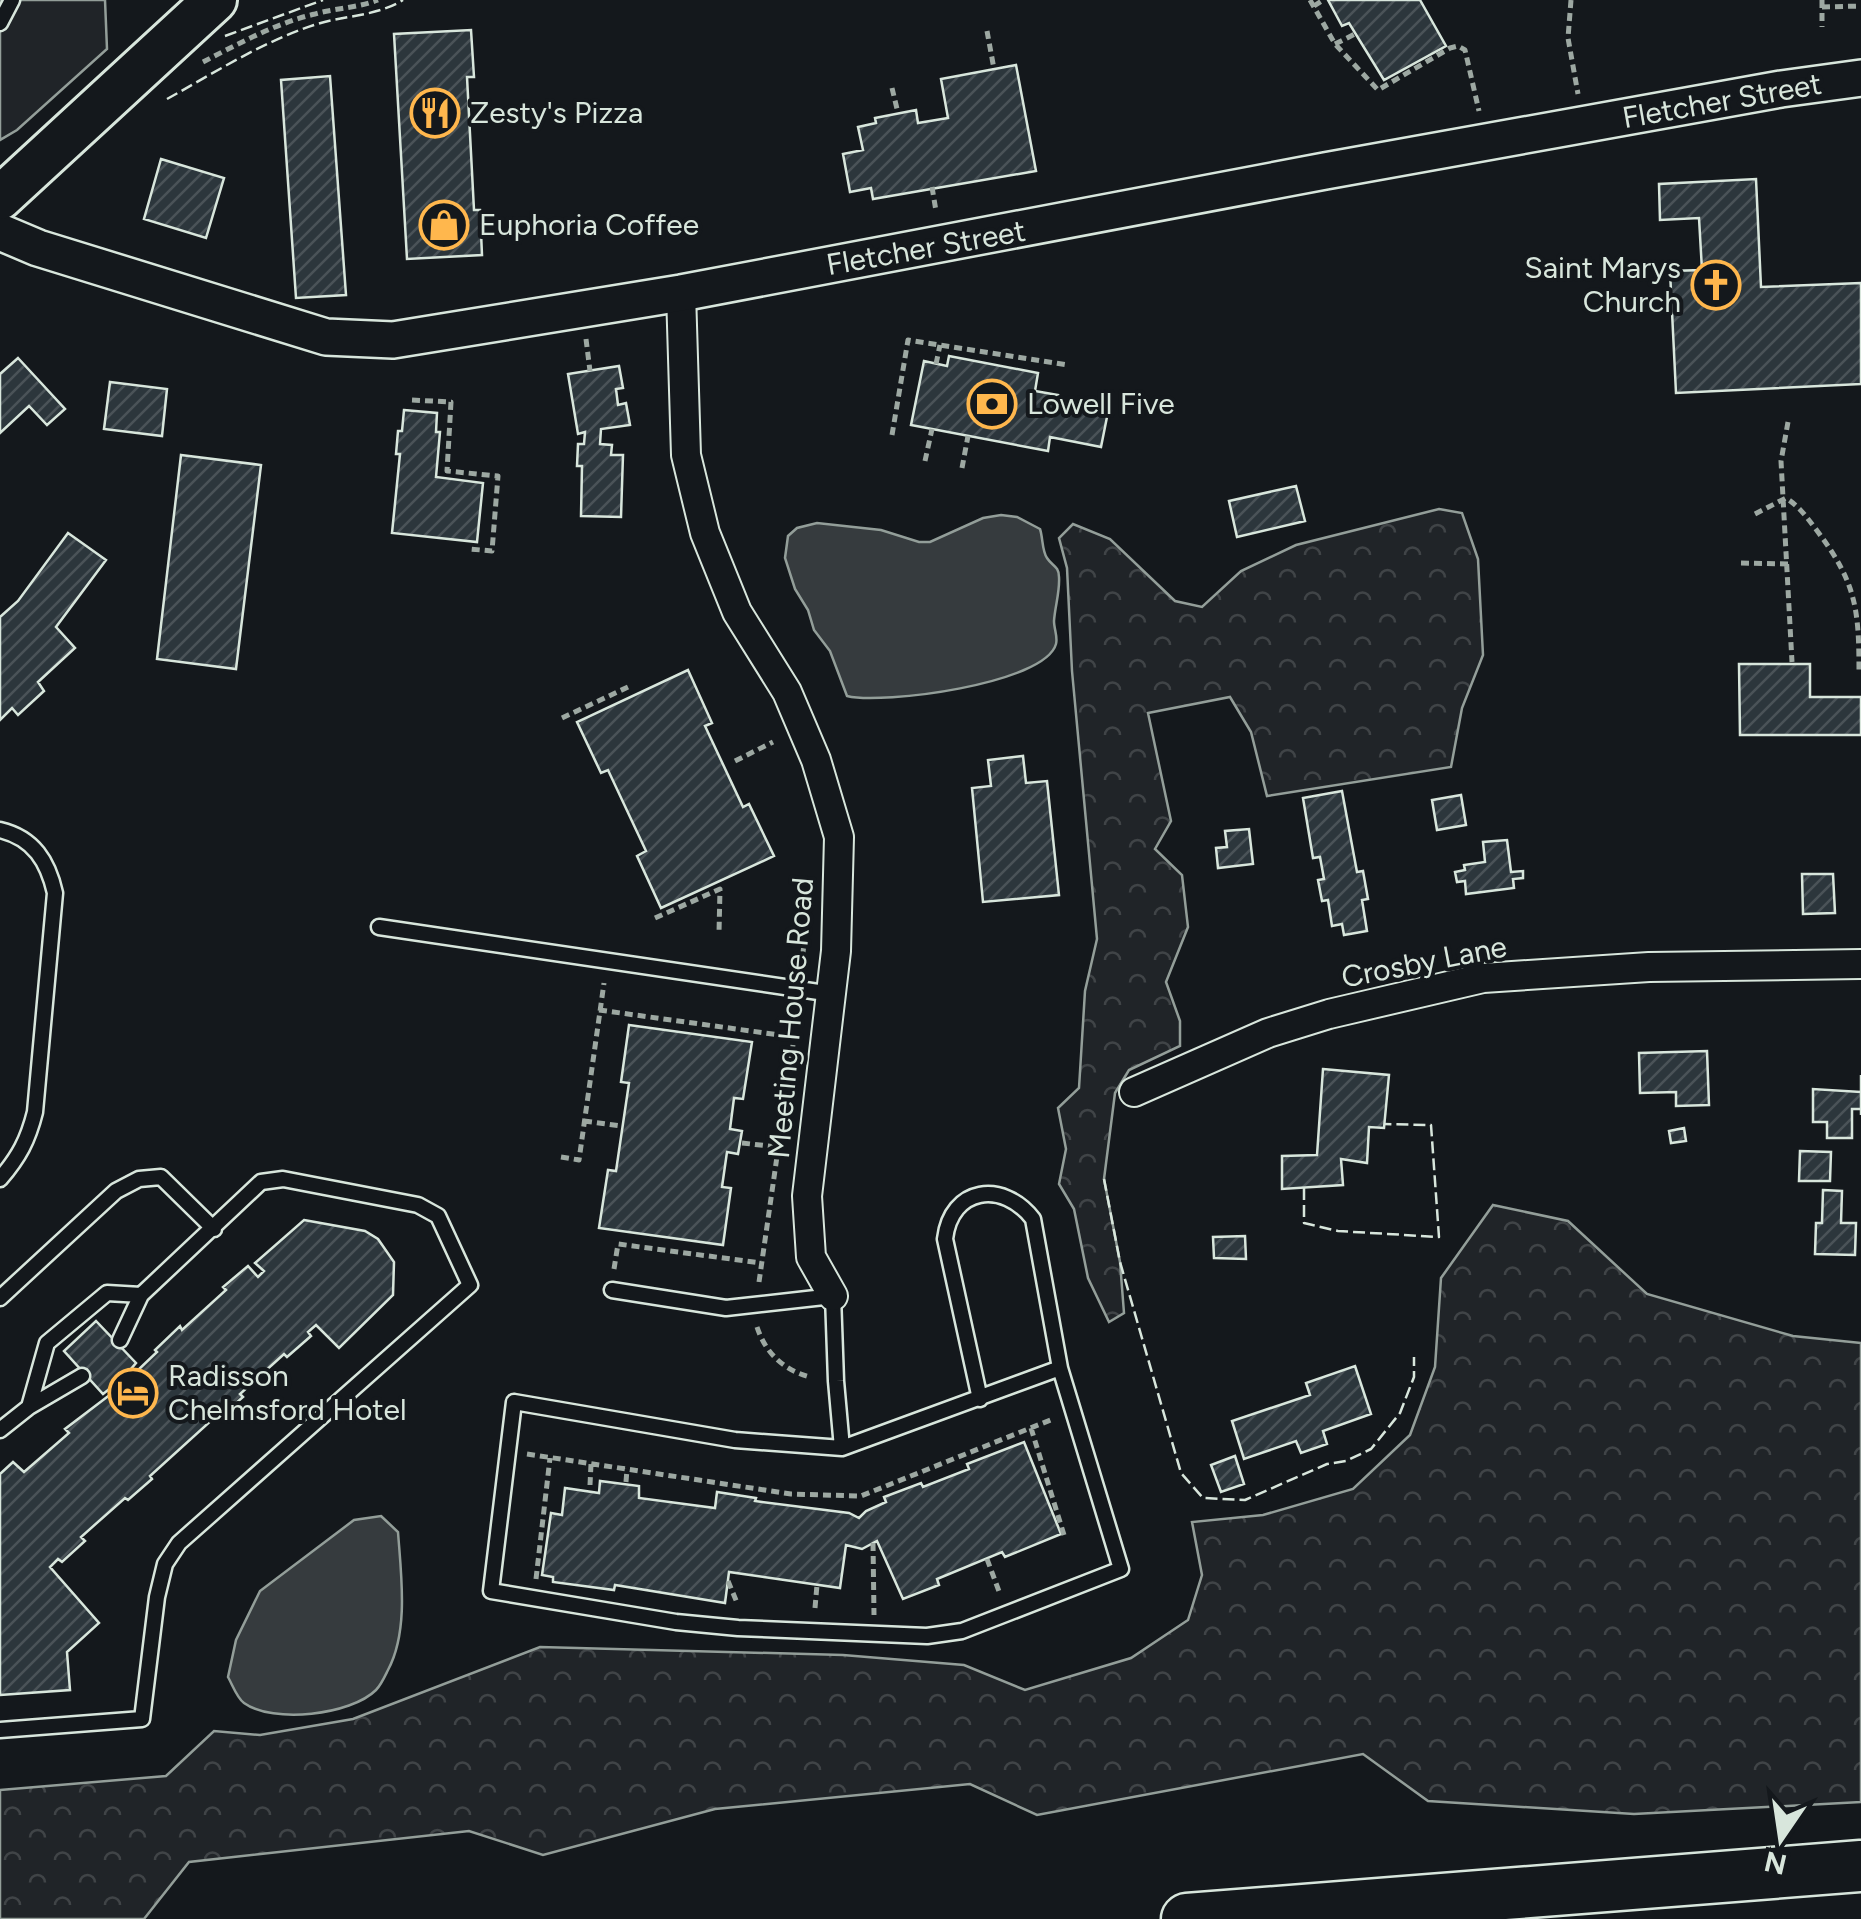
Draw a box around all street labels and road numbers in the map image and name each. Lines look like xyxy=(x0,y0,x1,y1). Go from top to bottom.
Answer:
street label: Fletcher Street xyxy=(1620,65,1824,136)
street label: Fletcher Street xyxy=(824,212,1028,283)
street label: Meeting House Road xyxy=(760,876,821,1160)
street label: Crosby Lane xyxy=(1338,927,1510,996)

